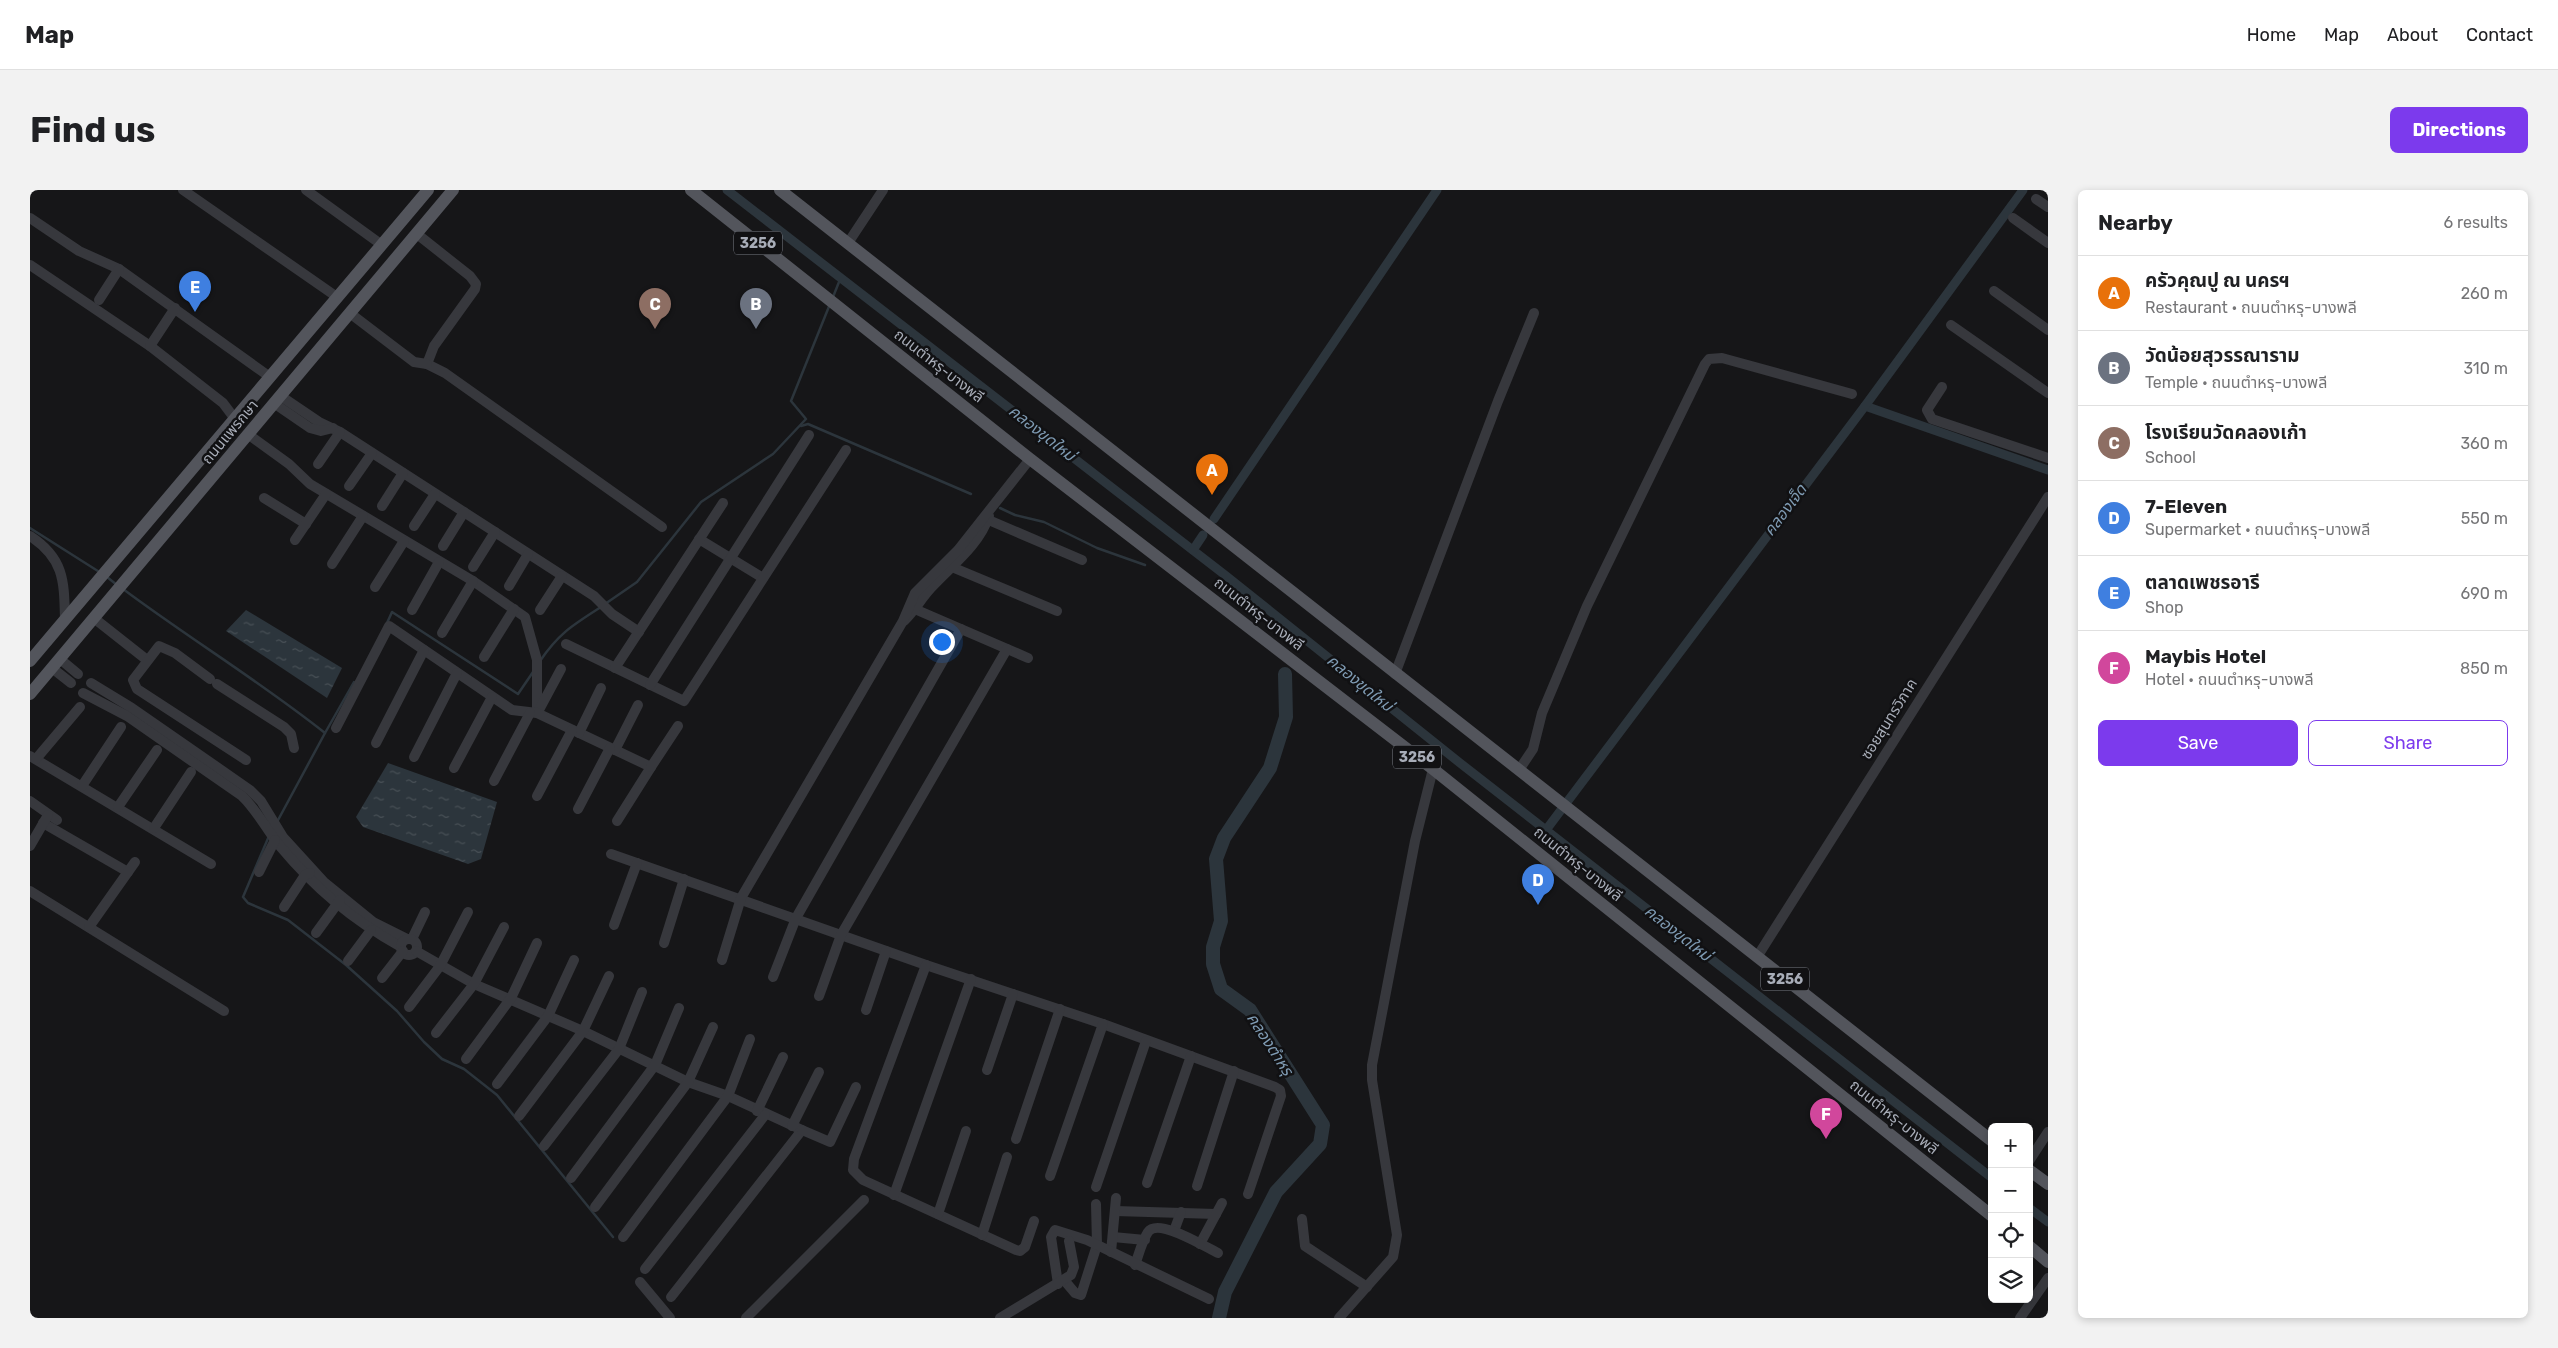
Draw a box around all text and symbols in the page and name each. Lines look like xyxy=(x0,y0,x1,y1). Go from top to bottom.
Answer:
text: Map xyxy=(25,21,74,49)
text: Home xyxy=(2247,24,2296,46)
text: Map xyxy=(2324,24,2359,46)
text: About xyxy=(2387,24,2438,46)
text: Contact xyxy=(2466,24,2533,46)
button: Directions xyxy=(2390,107,2528,153)
text: Find us xyxy=(30,109,155,151)
text: Nearby xyxy=(2098,210,2173,235)
text: 6 results xyxy=(2443,213,2508,232)
road number: 3256 xyxy=(734,232,782,254)
text: ครัวคุณปู ณ นครฯ xyxy=(2145,269,2290,292)
pin: E xyxy=(179,271,211,312)
text: A xyxy=(2108,284,2120,303)
text: 260 m xyxy=(2461,284,2508,303)
pin: C xyxy=(639,288,671,329)
pin: B xyxy=(740,288,772,329)
text: Restaurant · ถนนตำหรุ-บางพลี xyxy=(2145,298,2357,317)
street label: ถนนตำหรุ-บางพลี xyxy=(891,325,987,407)
text: วัดน้อยสุวรรณาราม xyxy=(2145,344,2300,367)
text: B xyxy=(2108,359,2120,378)
text: 310 m xyxy=(2464,359,2508,378)
text: Temple · ถนนตำหรุ-บางพลี xyxy=(2145,373,2327,392)
street label: ถนนแพรกษา xyxy=(198,396,262,468)
water label: คลองขุดใหม่ xyxy=(1004,401,1081,467)
text: โรงเรียนวัดคลองเก้า xyxy=(2145,421,2307,444)
text: C xyxy=(2108,434,2120,453)
text: 360 m xyxy=(2460,434,2508,453)
text: School xyxy=(2145,448,2196,467)
pin: A xyxy=(1196,454,1228,495)
water label: คลองเจ็ด xyxy=(1760,480,1811,539)
text: 7-Eleven xyxy=(2145,495,2227,518)
text: D xyxy=(2108,509,2120,528)
text: 550 m xyxy=(2461,509,2508,528)
text: Supermarket · ถนนตำหรุ-บางพลี xyxy=(2145,520,2370,539)
text: ตลาดเพชรอารี xyxy=(2145,571,2260,594)
street label: ถนนตำหรุ-บางพลี xyxy=(1211,573,1307,655)
text: E xyxy=(2109,584,2119,603)
text: 690 m xyxy=(2461,584,2508,603)
text: Shop xyxy=(2145,598,2183,617)
your location xyxy=(929,629,955,655)
text: Maybis Hotel xyxy=(2145,645,2266,668)
water label: คลองขุดใหม่ xyxy=(1323,651,1398,717)
text: F xyxy=(2109,659,2119,678)
text: 850 m xyxy=(2460,659,2508,678)
text: Hotel · ถนนตำหรุ-บางพลี xyxy=(2145,670,2314,689)
street label: ซอยสุนทรวิภาค xyxy=(1857,675,1921,763)
button: Save xyxy=(2098,720,2298,766)
button: Share xyxy=(2308,720,2508,766)
road number: 3256 xyxy=(1393,746,1441,768)
street label: ถนนตำหรุ-บางพลี xyxy=(1530,823,1626,905)
pin: D xyxy=(1522,864,1554,905)
water label: คลองขุดใหม่ xyxy=(1640,901,1717,967)
road number: 3256 xyxy=(1761,968,1809,991)
water label: คลองตำหรุ xyxy=(1242,1009,1298,1080)
street label: ถนนตำหรุ-บางพลี xyxy=(1846,1076,1942,1158)
pin: F xyxy=(1810,1098,1842,1139)
map controls xyxy=(1988,1123,2033,1303)
button: + xyxy=(1988,1123,2033,1168)
button: − xyxy=(1988,1168,2033,1213)
button: locate xyxy=(1988,1213,2033,1258)
button: layers xyxy=(1988,1258,2033,1303)

